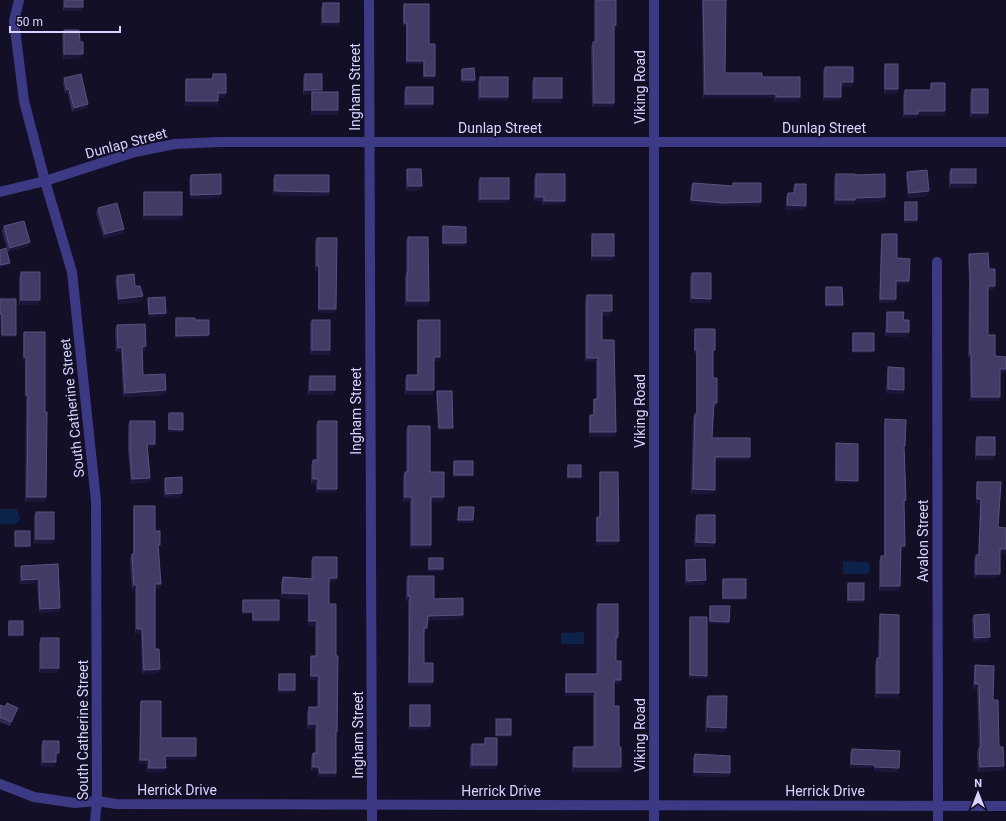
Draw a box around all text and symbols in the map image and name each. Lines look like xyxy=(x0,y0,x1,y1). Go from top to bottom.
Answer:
scale bar xyxy=(10,8,120,34)
text: 50 m xyxy=(16,15,43,29)
street label: Ingham Street xyxy=(347,43,363,131)
street label: Viking Road xyxy=(632,50,648,124)
street label: Dunlap Street xyxy=(458,120,542,136)
street label: Dunlap Street xyxy=(782,120,866,136)
street label: Dunlap Street xyxy=(83,124,169,162)
street label: South Catherine Street xyxy=(57,337,87,478)
street label: Ingham Street xyxy=(348,367,364,455)
street label: Viking Road xyxy=(632,374,648,448)
street label: Avalon Street xyxy=(915,499,931,582)
street label: South Catherine Street xyxy=(75,660,91,800)
street label: Ingham Street xyxy=(350,691,366,779)
street label: Viking Road xyxy=(632,698,648,772)
north arrow xyxy=(958,773,998,813)
text: N xyxy=(974,777,982,790)
street label: Herrick Drive xyxy=(137,782,217,798)
street label: Herrick Drive xyxy=(461,783,541,799)
street label: Herrick Drive xyxy=(785,783,865,799)

